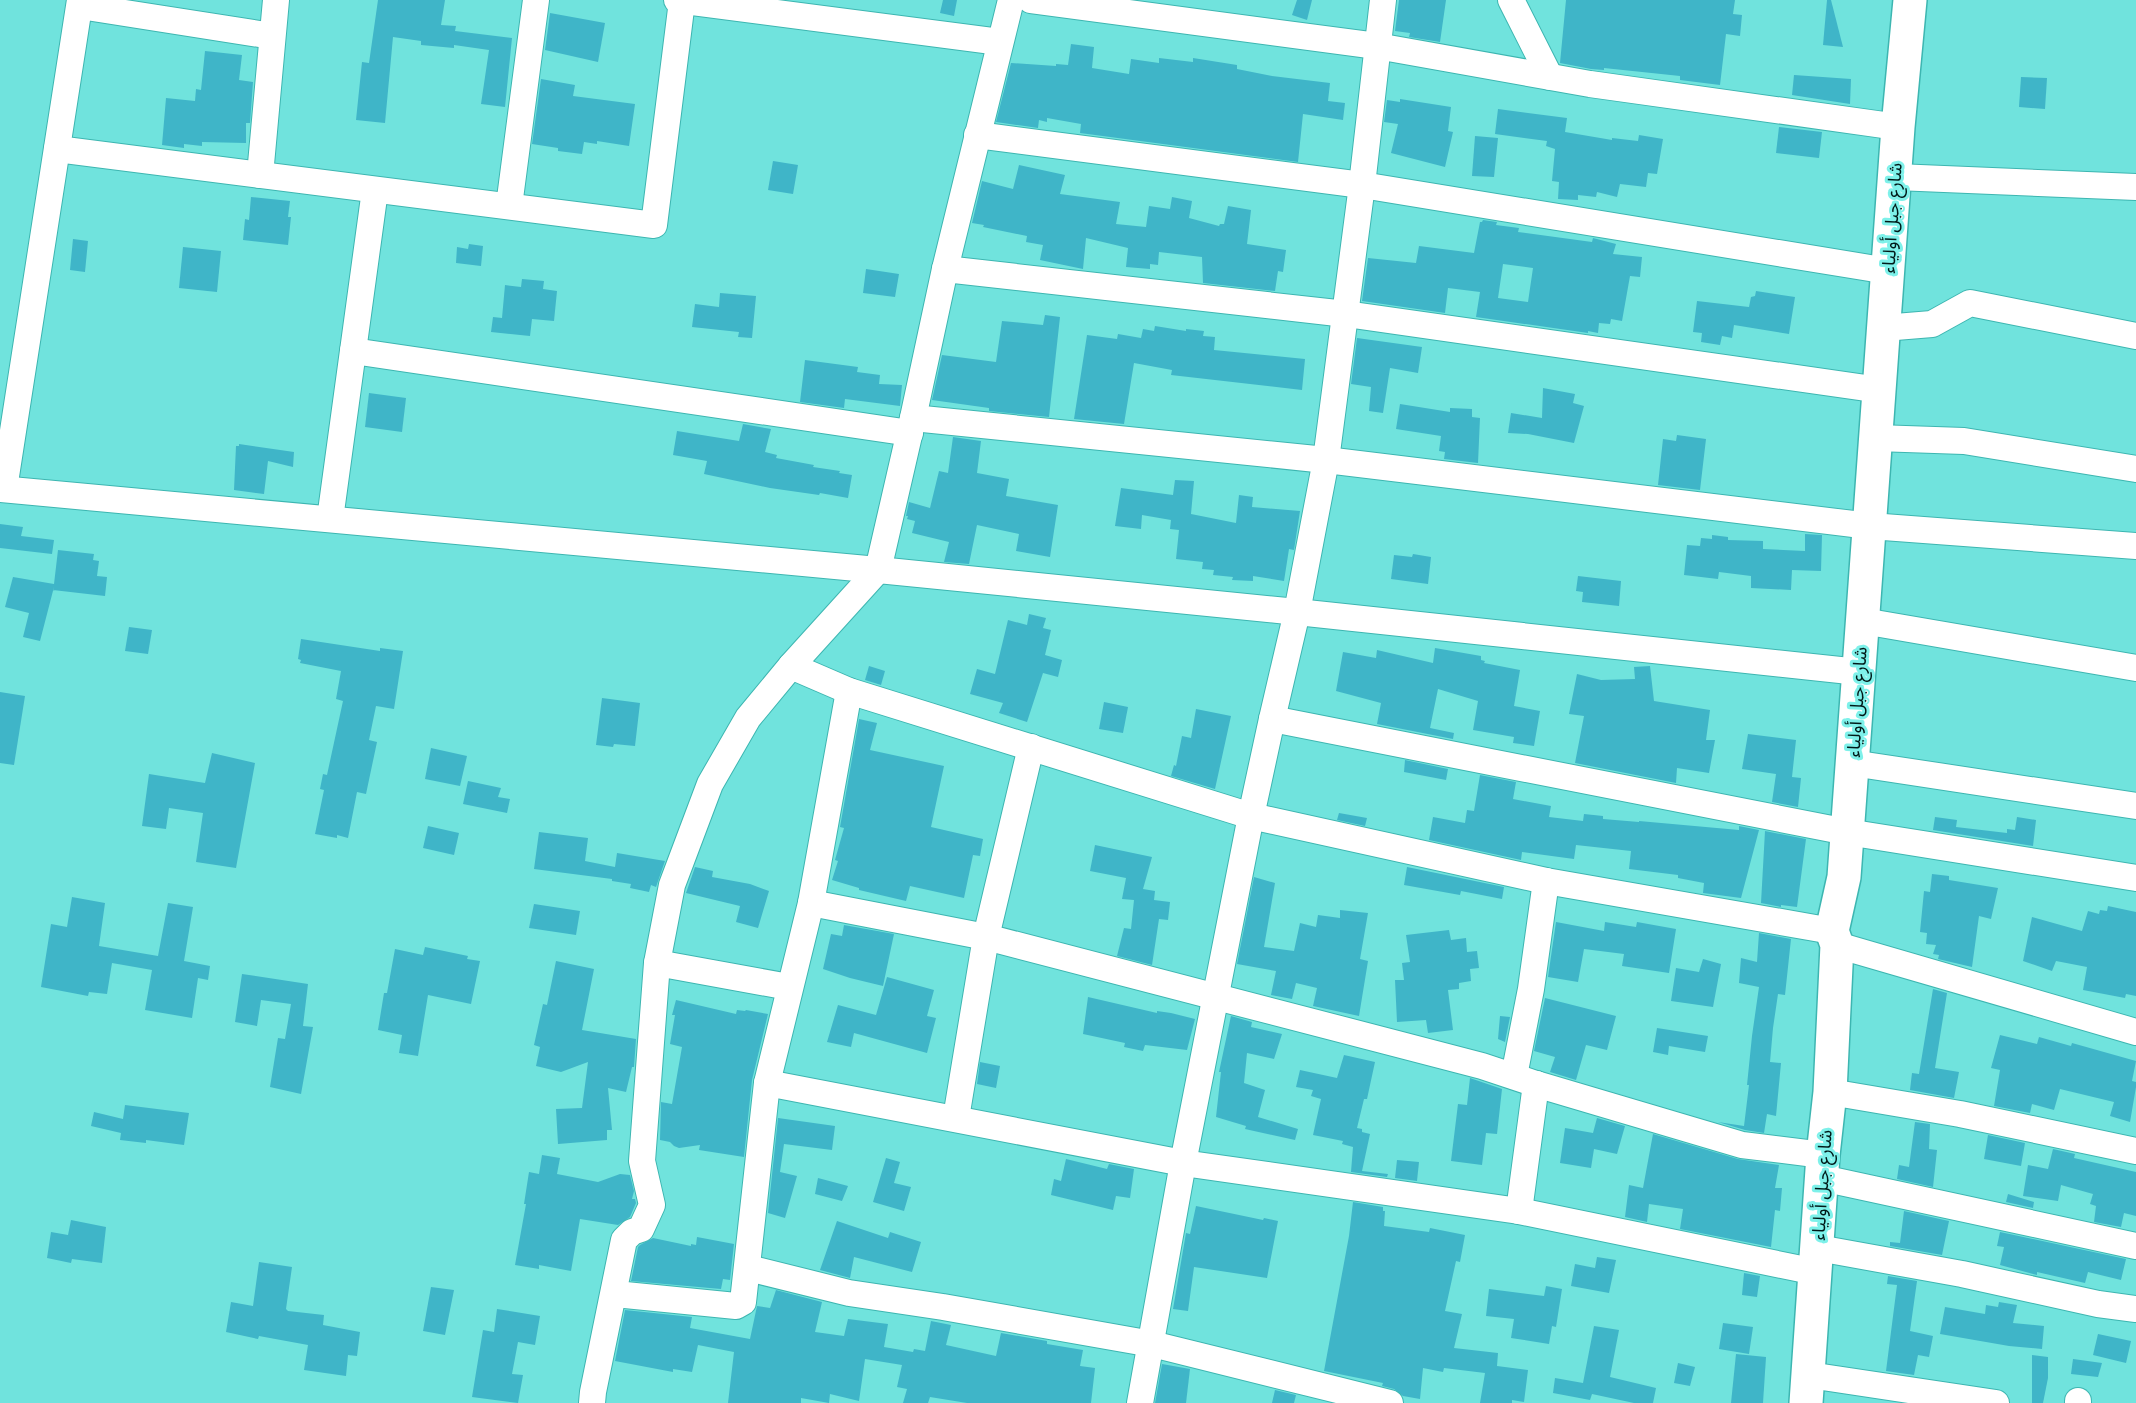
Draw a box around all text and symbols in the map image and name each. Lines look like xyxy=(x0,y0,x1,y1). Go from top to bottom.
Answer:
street label: شارع جبل أولياء xyxy=(1876,162,1910,274)
street label: شارع جبل أولياء xyxy=(1841,646,1875,758)
street label: شارع جبل أولياء xyxy=(1806,1129,1840,1241)

